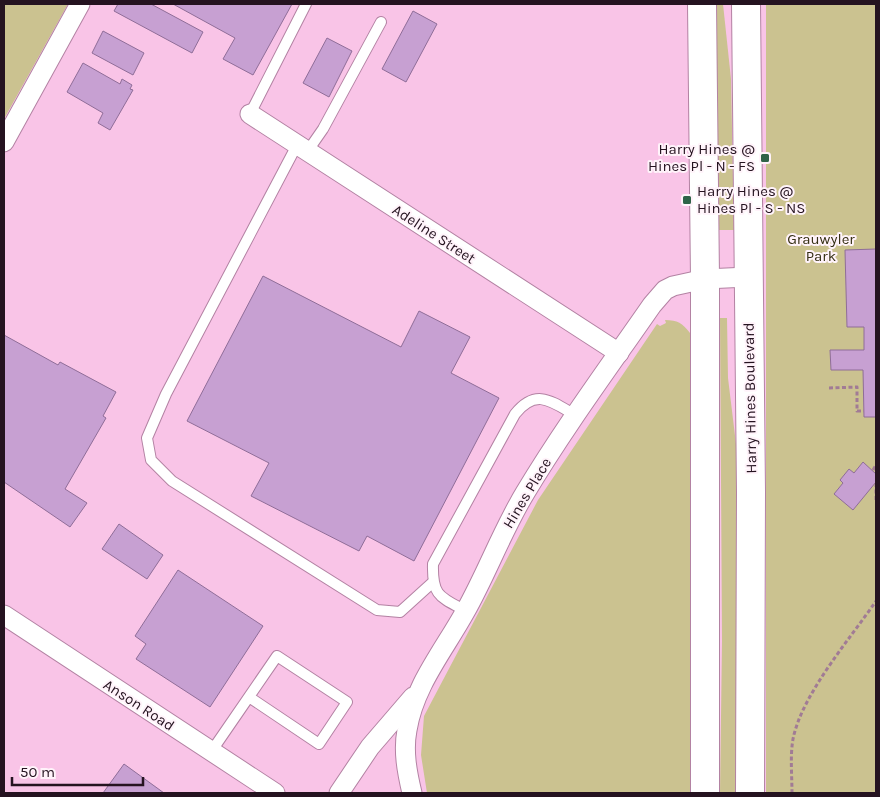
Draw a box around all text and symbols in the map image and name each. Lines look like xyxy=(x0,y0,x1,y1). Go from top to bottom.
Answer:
place label: Harry Hines @ Hines Pl - N - FS xyxy=(648,140,755,175)
marker: Harry Hines @ Hines Pl - N - FS xyxy=(759,152,771,164)
place label: Harry Hines @ Hines Pl - S - NS xyxy=(697,182,805,217)
marker: Harry Hines @ Hines Pl - S - NS xyxy=(681,194,693,206)
street label: Adeline Street xyxy=(389,200,479,268)
park label: Grauwyler Park xyxy=(787,230,855,265)
street label: Harry Hines Boulevard xyxy=(740,322,760,474)
street label: Hines Place xyxy=(499,455,555,531)
street label: Anson Road xyxy=(100,675,178,735)
scale bar xyxy=(12,754,144,786)
text: 50 m xyxy=(20,763,55,781)

